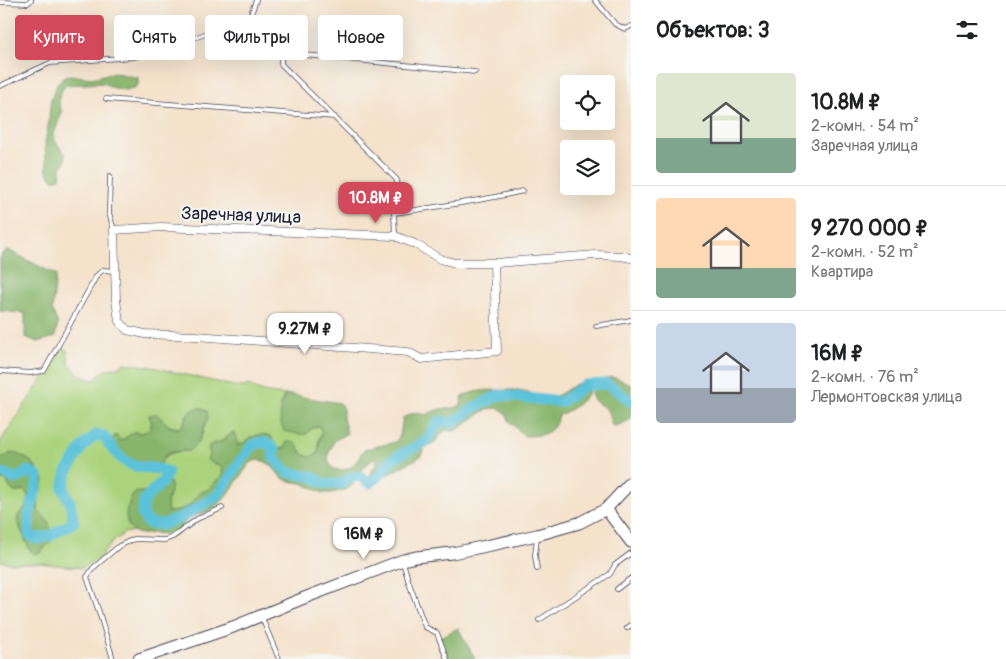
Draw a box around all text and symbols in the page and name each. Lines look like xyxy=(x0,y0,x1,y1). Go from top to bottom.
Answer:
chip: Купить xyxy=(15,15,104,60)
chip: Снять xyxy=(114,15,195,60)
chip: Фильтры xyxy=(205,15,308,60)
chip: Новое xyxy=(318,15,403,60)
icon: filters xyxy=(953,16,981,44)
text: Объектов: 3 xyxy=(656,17,770,44)
map controls xyxy=(560,75,615,195)
button: locate xyxy=(560,75,615,130)
text: 10.8M ₽ xyxy=(811,89,881,116)
icon: home xyxy=(696,93,756,153)
text: 2-комн. · 54 m² xyxy=(811,116,919,136)
text: Заречная улица xyxy=(811,136,918,156)
button: layers xyxy=(560,140,615,195)
pin: 10.8M ₽ xyxy=(330,182,422,224)
text: 10.8M ₽ xyxy=(349,188,403,208)
street label: Заречная улица xyxy=(181,202,301,229)
text: 9 270 000 ₽ xyxy=(811,215,928,242)
icon: home xyxy=(696,218,756,278)
text: 2-комн. · 52 m² xyxy=(811,242,919,262)
text: Квартира xyxy=(811,262,873,282)
pin: 9.27M ₽ xyxy=(259,312,351,355)
text: 9.27M ₽ xyxy=(278,319,332,339)
text: 16M ₽ xyxy=(811,340,864,367)
icon: home xyxy=(696,343,756,403)
text: 2-комн. · 76 m² xyxy=(811,367,919,387)
text: Лермонтовская улица xyxy=(811,387,962,407)
pin: 16M ₽ xyxy=(329,518,399,560)
text: 16M ₽ xyxy=(344,524,384,544)

